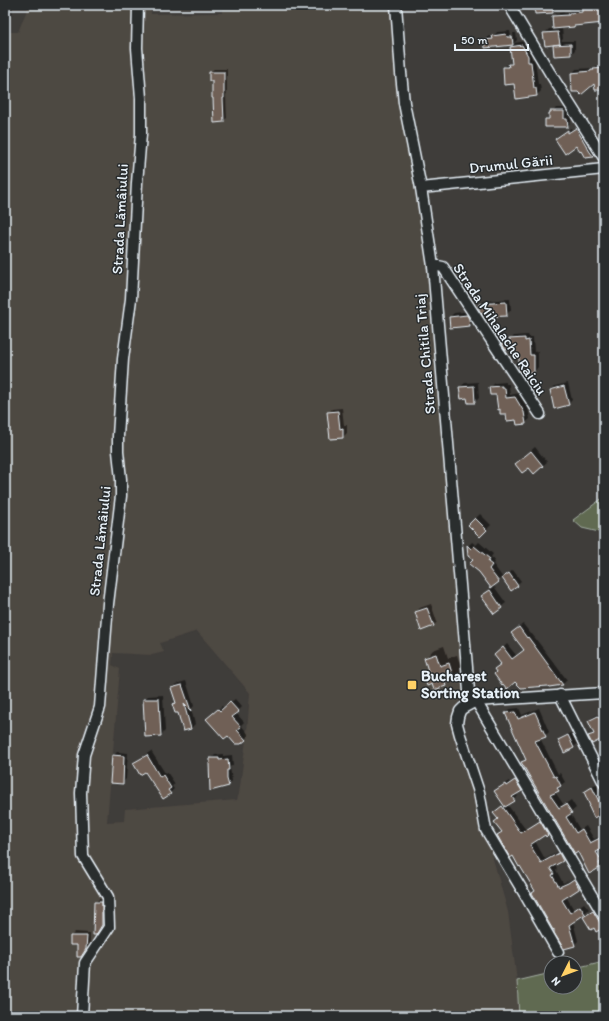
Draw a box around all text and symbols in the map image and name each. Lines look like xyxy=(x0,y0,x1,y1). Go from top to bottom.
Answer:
scale bar xyxy=(455,26,528,52)
text: 50 m xyxy=(461,33,487,47)
street label: Drumul Gării xyxy=(468,151,554,177)
street label: Strada Lămâiului xyxy=(108,163,132,275)
street label: Strada Mihalache Raiciu xyxy=(449,260,551,398)
street label: Strada Chitila Triaj xyxy=(411,293,439,415)
street label: Strada Lămâiului xyxy=(85,485,115,597)
place label: Bucharest Sorting Station xyxy=(421,667,520,703)
marker: Bucharest Sorting Station xyxy=(406,679,418,691)
north arrow xyxy=(543,955,583,995)
text: N xyxy=(549,974,563,988)

